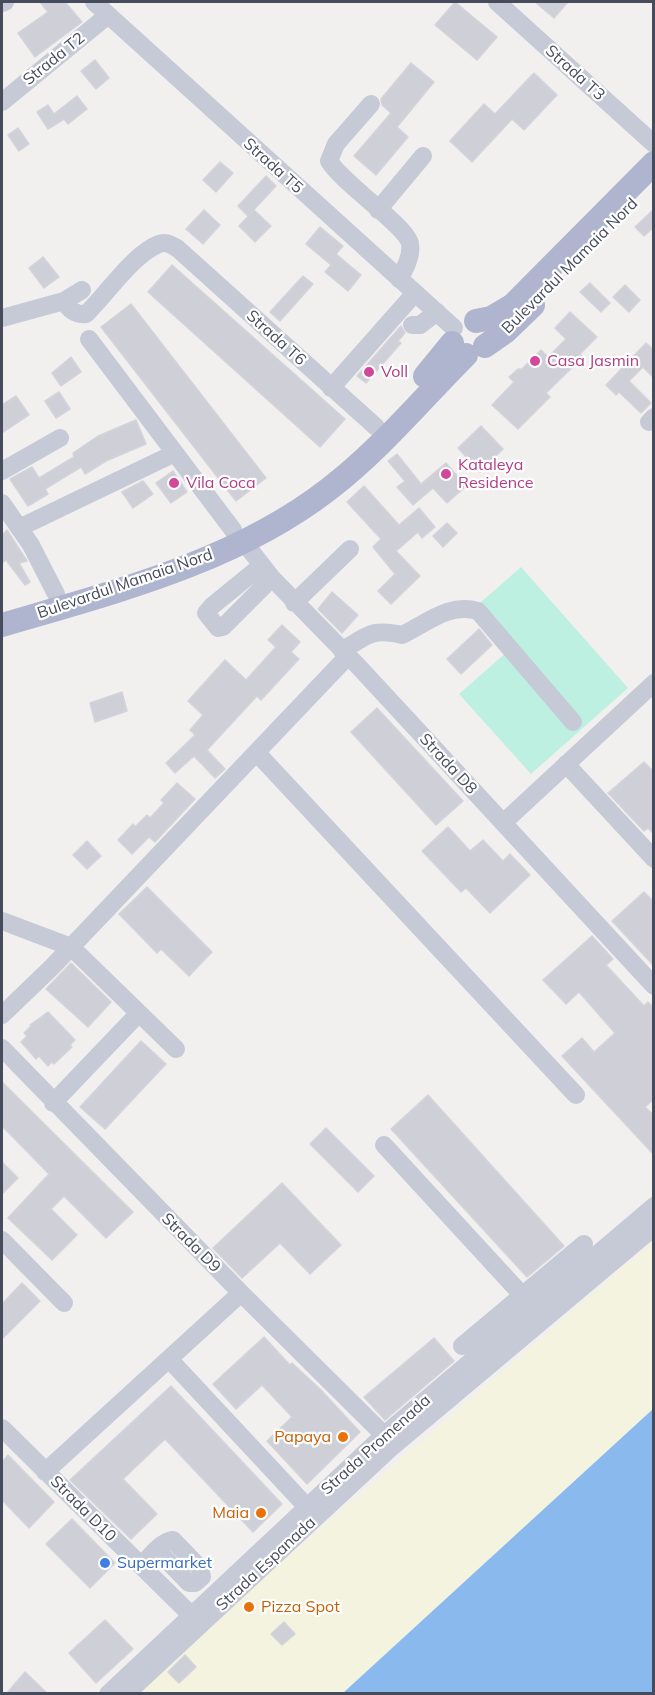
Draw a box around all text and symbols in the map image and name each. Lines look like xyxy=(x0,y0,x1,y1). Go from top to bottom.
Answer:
street label: Strada T2 xyxy=(19,28,89,90)
street label: Strada T3 xyxy=(541,41,609,105)
street label: Strada T5 xyxy=(239,134,307,198)
street label: Bulevardul Mamaia Nord xyxy=(498,194,642,338)
street label: Strada T6 xyxy=(242,306,310,370)
place label: Casa Jasmin xyxy=(547,351,639,371)
marker: Casa Jasmin xyxy=(528,354,542,368)
place label: Voll xyxy=(381,362,408,382)
marker: Voll xyxy=(362,365,376,379)
place label: Kataleya Residence xyxy=(458,455,533,493)
marker: Kataleya Residence xyxy=(439,467,453,481)
place label: Vila Coca xyxy=(186,473,256,493)
marker: Vila Coca xyxy=(167,476,181,490)
street label: Bulevardul Mamaia Nord xyxy=(35,545,215,623)
street label: Strada D8 xyxy=(415,730,481,798)
street label: Strada D9 xyxy=(157,1209,225,1277)
street label: Strada Promenada xyxy=(317,1391,435,1499)
place label: Papaya xyxy=(274,1427,331,1447)
marker: Papaya xyxy=(336,1430,350,1444)
street label: Strada D10 xyxy=(46,1472,120,1546)
place label: Maia xyxy=(212,1503,249,1523)
marker: Maia xyxy=(254,1506,268,1520)
street label: Strada Espanada xyxy=(212,1513,320,1615)
place label: Supermarket xyxy=(117,1553,212,1573)
marker: Supermarket xyxy=(98,1556,112,1570)
place label: Pizza Spot xyxy=(261,1597,340,1617)
marker: Pizza Spot xyxy=(242,1600,256,1614)

